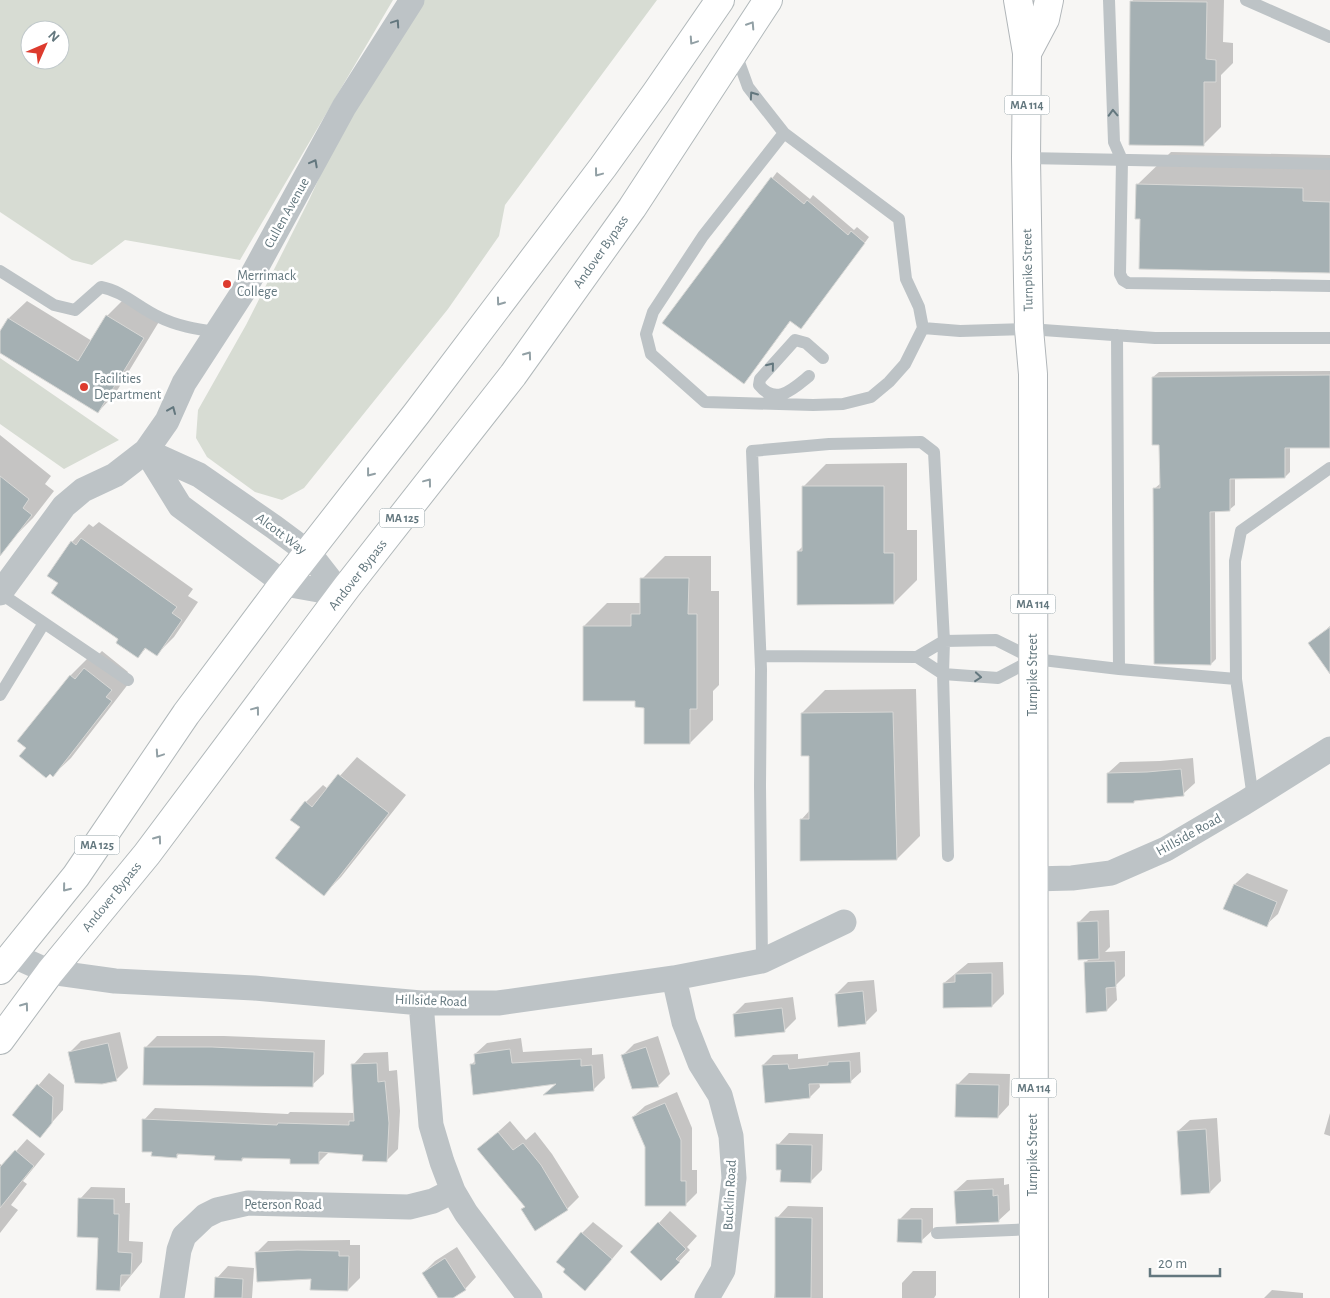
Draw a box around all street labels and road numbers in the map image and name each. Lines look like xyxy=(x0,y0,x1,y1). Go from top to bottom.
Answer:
road number: MA 114 xyxy=(1004,96,1050,114)
street label: Cullen Avenue xyxy=(262,176,312,250)
street label: Andover Bypass xyxy=(571,213,631,291)
street label: Turnpike Street xyxy=(1020,228,1036,312)
road number: MA 125 xyxy=(380,508,424,528)
street label: Alcott Way xyxy=(253,511,309,557)
street label: Andover Bypass xyxy=(326,537,390,613)
road number: MA 114 xyxy=(1010,594,1056,614)
street label: Turnpike Street xyxy=(1026,633,1040,716)
street label: Hillside Road xyxy=(1154,811,1224,859)
road number: MA 125 xyxy=(74,836,120,854)
street label: Andover Bypass xyxy=(80,859,144,935)
street label: Hillside Road xyxy=(395,993,467,1009)
road number: MA 114 xyxy=(1012,1078,1056,1098)
street label: Turnpike Street xyxy=(1026,1113,1040,1196)
street label: Bucklin Road xyxy=(721,1159,739,1231)
street label: Peterson Road xyxy=(244,1198,322,1212)

